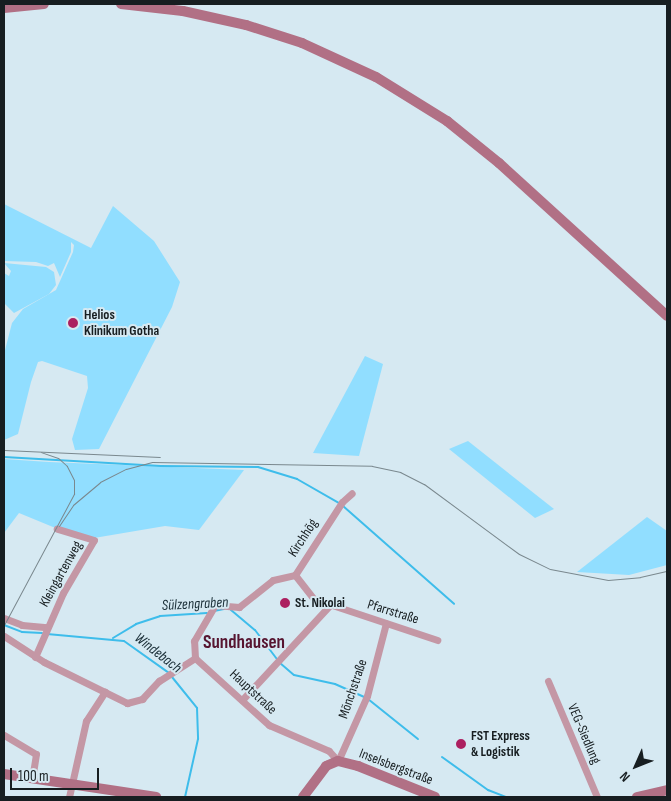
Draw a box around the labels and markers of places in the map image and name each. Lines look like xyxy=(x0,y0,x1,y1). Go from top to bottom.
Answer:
place label: Helios Klinikum Gotha xyxy=(84,307,159,340)
marker: Helios Klinikum Gotha xyxy=(66,316,80,330)
place label: St. Nikolai xyxy=(295,595,345,611)
marker: St. Nikolai xyxy=(279,597,291,609)
place label: FST Express & Logistik xyxy=(471,728,530,760)
marker: FST Express & Logistik xyxy=(455,738,467,750)

